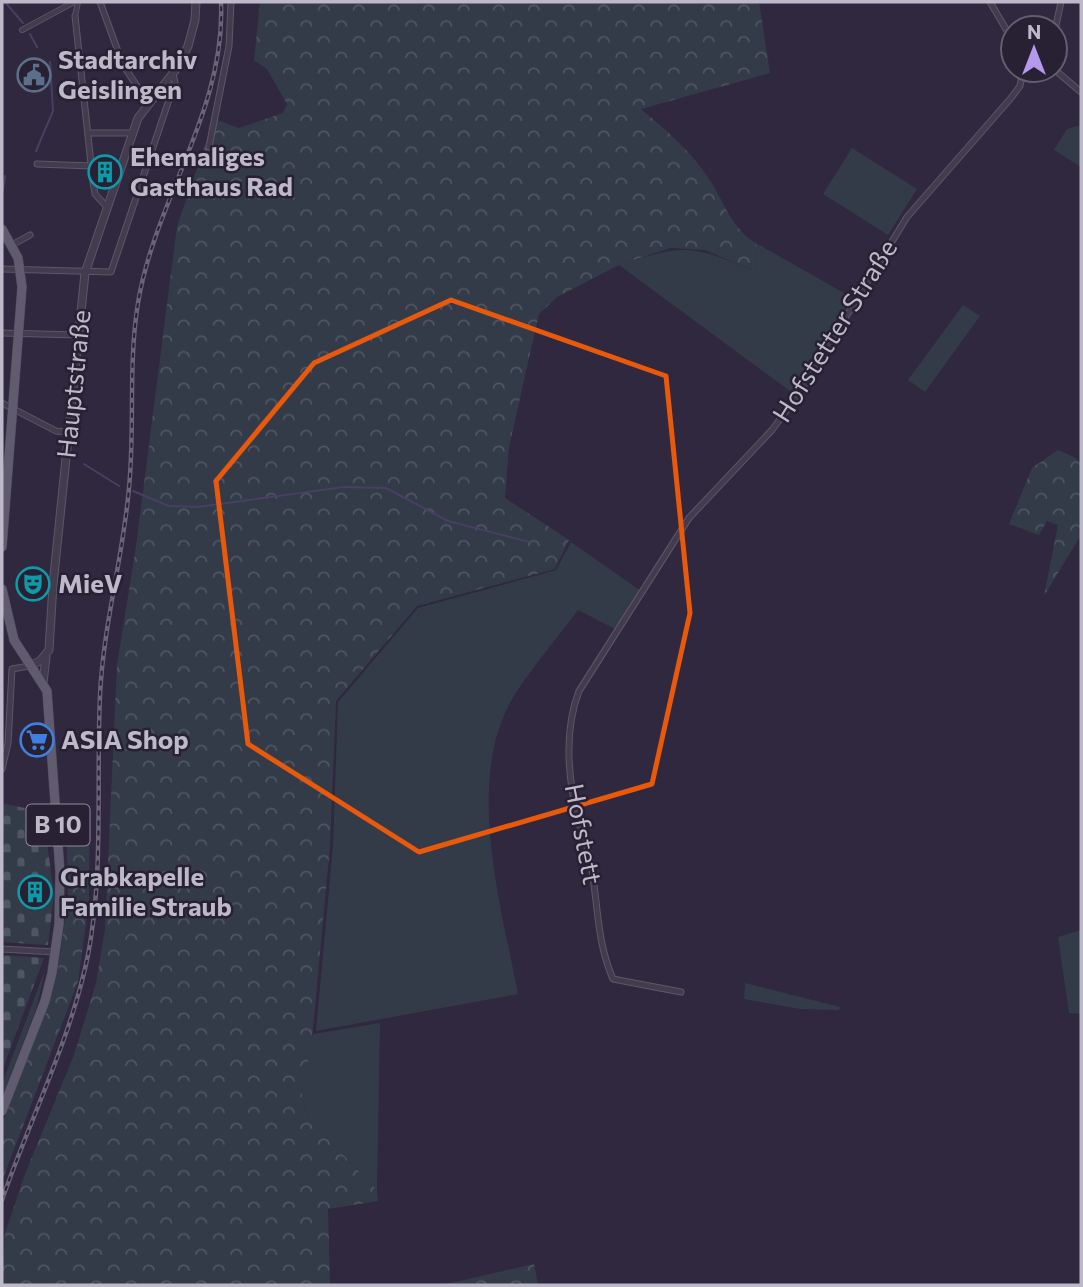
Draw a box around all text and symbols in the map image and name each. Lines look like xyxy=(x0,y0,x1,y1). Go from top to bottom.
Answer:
north arrow xyxy=(999,14,1069,84)
text: N xyxy=(1027,20,1041,43)
place label: Stadtarchiv Geislingen xyxy=(58,43,197,104)
public building icon: Stadtarchiv Geislingen xyxy=(15,56,53,94)
place label: Ehemaliges Gasthaus Rad xyxy=(130,140,293,201)
building icon: Ehemaliges Gasthaus Rad xyxy=(86,153,124,191)
street label: Hofstetter Straße xyxy=(765,233,902,427)
street label: Hauptstraße xyxy=(49,308,96,460)
theatre icon: MieV xyxy=(14,565,52,603)
place label: MieV xyxy=(58,567,122,598)
supermarket icon: ASIA Shop xyxy=(18,721,56,759)
place label: ASIA Shop xyxy=(61,723,189,754)
street label: Hofstett xyxy=(560,781,609,887)
road number: B 10 xyxy=(27,804,90,846)
place label: Grabkapelle Familie Straub xyxy=(60,860,232,921)
building icon: Grabkapelle Familie Straub xyxy=(16,873,54,911)

